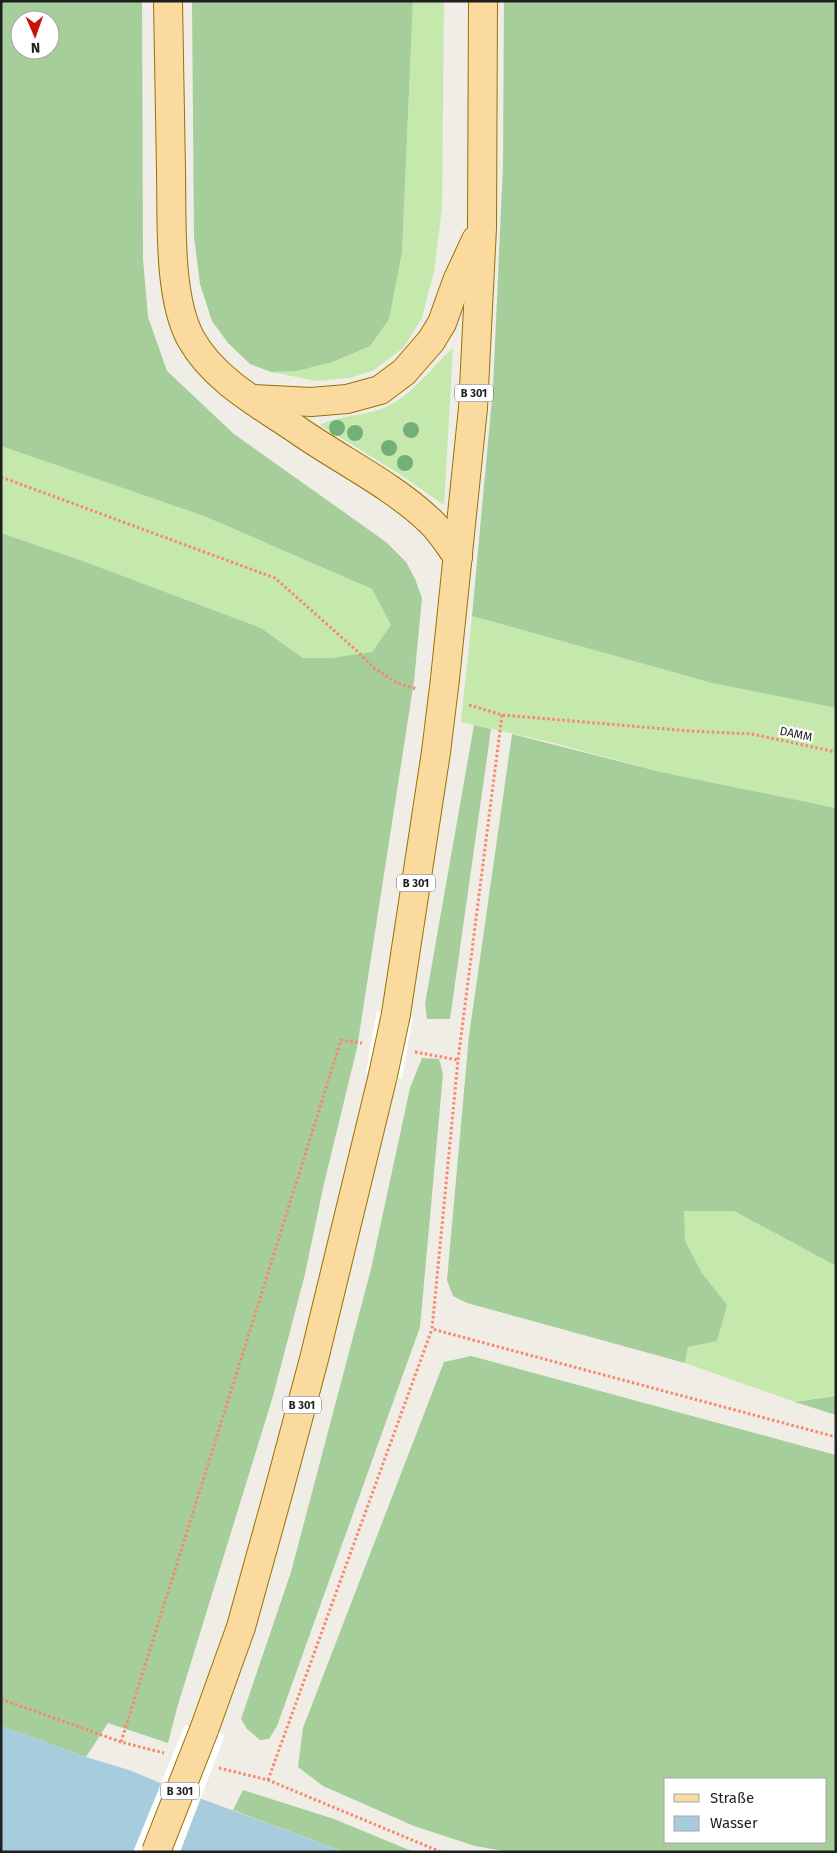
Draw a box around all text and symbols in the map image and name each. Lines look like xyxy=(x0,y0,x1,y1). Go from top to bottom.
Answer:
north arrow xyxy=(10,10,60,60)
text: N xyxy=(30,39,40,56)
road number: B 301 xyxy=(455,384,493,402)
street label: DAMM xyxy=(778,724,814,744)
road number: B 301 xyxy=(397,874,435,891)
road number: B 301 xyxy=(283,1396,321,1414)
legend xyxy=(664,1778,827,1843)
road number: B 301 xyxy=(161,1782,199,1800)
text: Straße xyxy=(710,1789,754,1807)
text: Wasser xyxy=(710,1814,758,1832)

